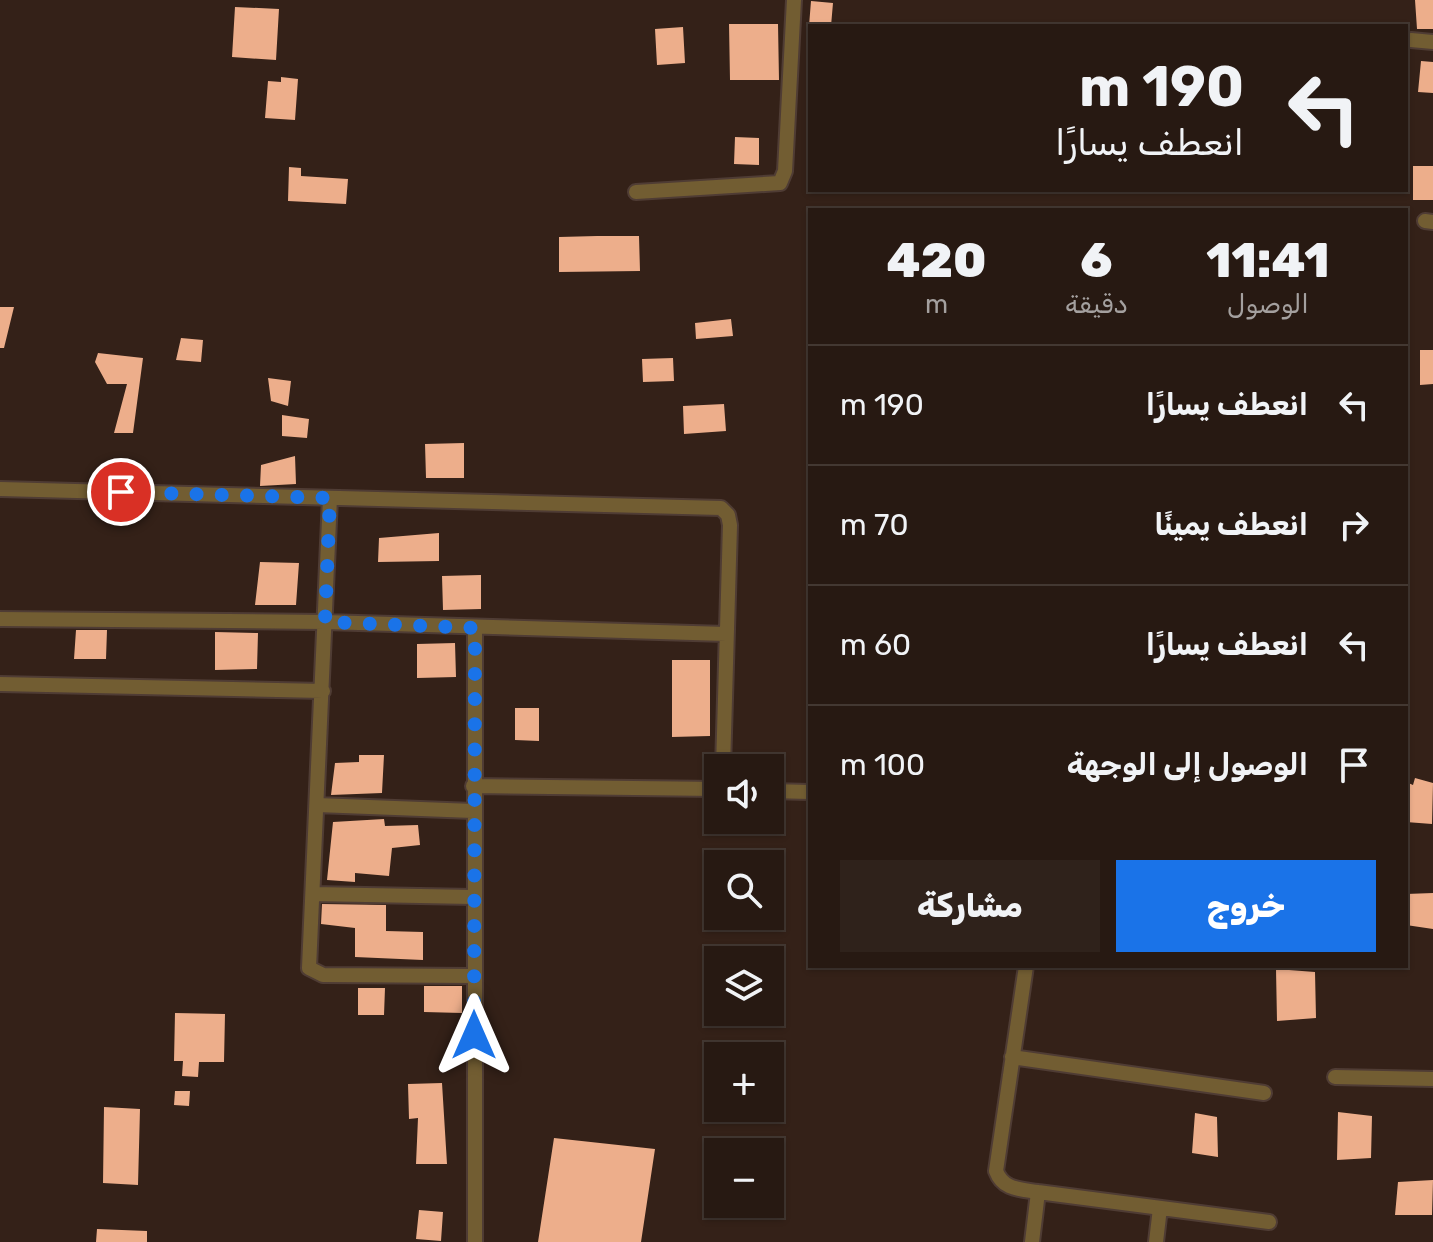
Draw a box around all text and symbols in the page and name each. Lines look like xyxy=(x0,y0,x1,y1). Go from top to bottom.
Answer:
text: 190 m xyxy=(1079,54,1244,120)
icon: left xyxy=(1272,56,1376,160)
text: انعطف يسارًا xyxy=(1055,121,1244,164)
text: 420 xyxy=(886,232,987,289)
text: 6 xyxy=(1080,232,1112,289)
text: 11:41 xyxy=(1206,232,1330,289)
text: m xyxy=(925,289,948,320)
text: دقيقة xyxy=(1065,289,1128,320)
text: الوصول xyxy=(1227,289,1309,320)
icon: left xyxy=(1332,383,1376,427)
text: 190 m xyxy=(840,387,924,423)
text: انعطف يسارًا xyxy=(1146,387,1308,423)
pin xyxy=(87,458,155,526)
icon: arrive xyxy=(99,470,143,514)
icon: right xyxy=(1332,503,1376,547)
text: 70 m xyxy=(840,507,908,543)
text: انعطف يمينًا xyxy=(1154,507,1308,543)
icon: left xyxy=(1332,623,1376,667)
text: 60 m xyxy=(840,627,911,663)
text: انعطف يسارًا xyxy=(1146,627,1308,663)
icon: arrive xyxy=(1332,743,1376,787)
text: 100 m xyxy=(840,747,925,783)
text: الوصول إلى الوجهة xyxy=(1067,747,1308,783)
map controls xyxy=(704,754,784,1218)
button: sound xyxy=(704,754,784,834)
button: search xyxy=(704,850,784,930)
button: مشاركة xyxy=(840,860,1100,952)
button: خروج xyxy=(1116,860,1376,952)
button: layers xyxy=(704,946,784,1026)
position arrow xyxy=(432,993,516,1077)
button: + xyxy=(704,1042,784,1122)
button: − xyxy=(704,1138,784,1218)

